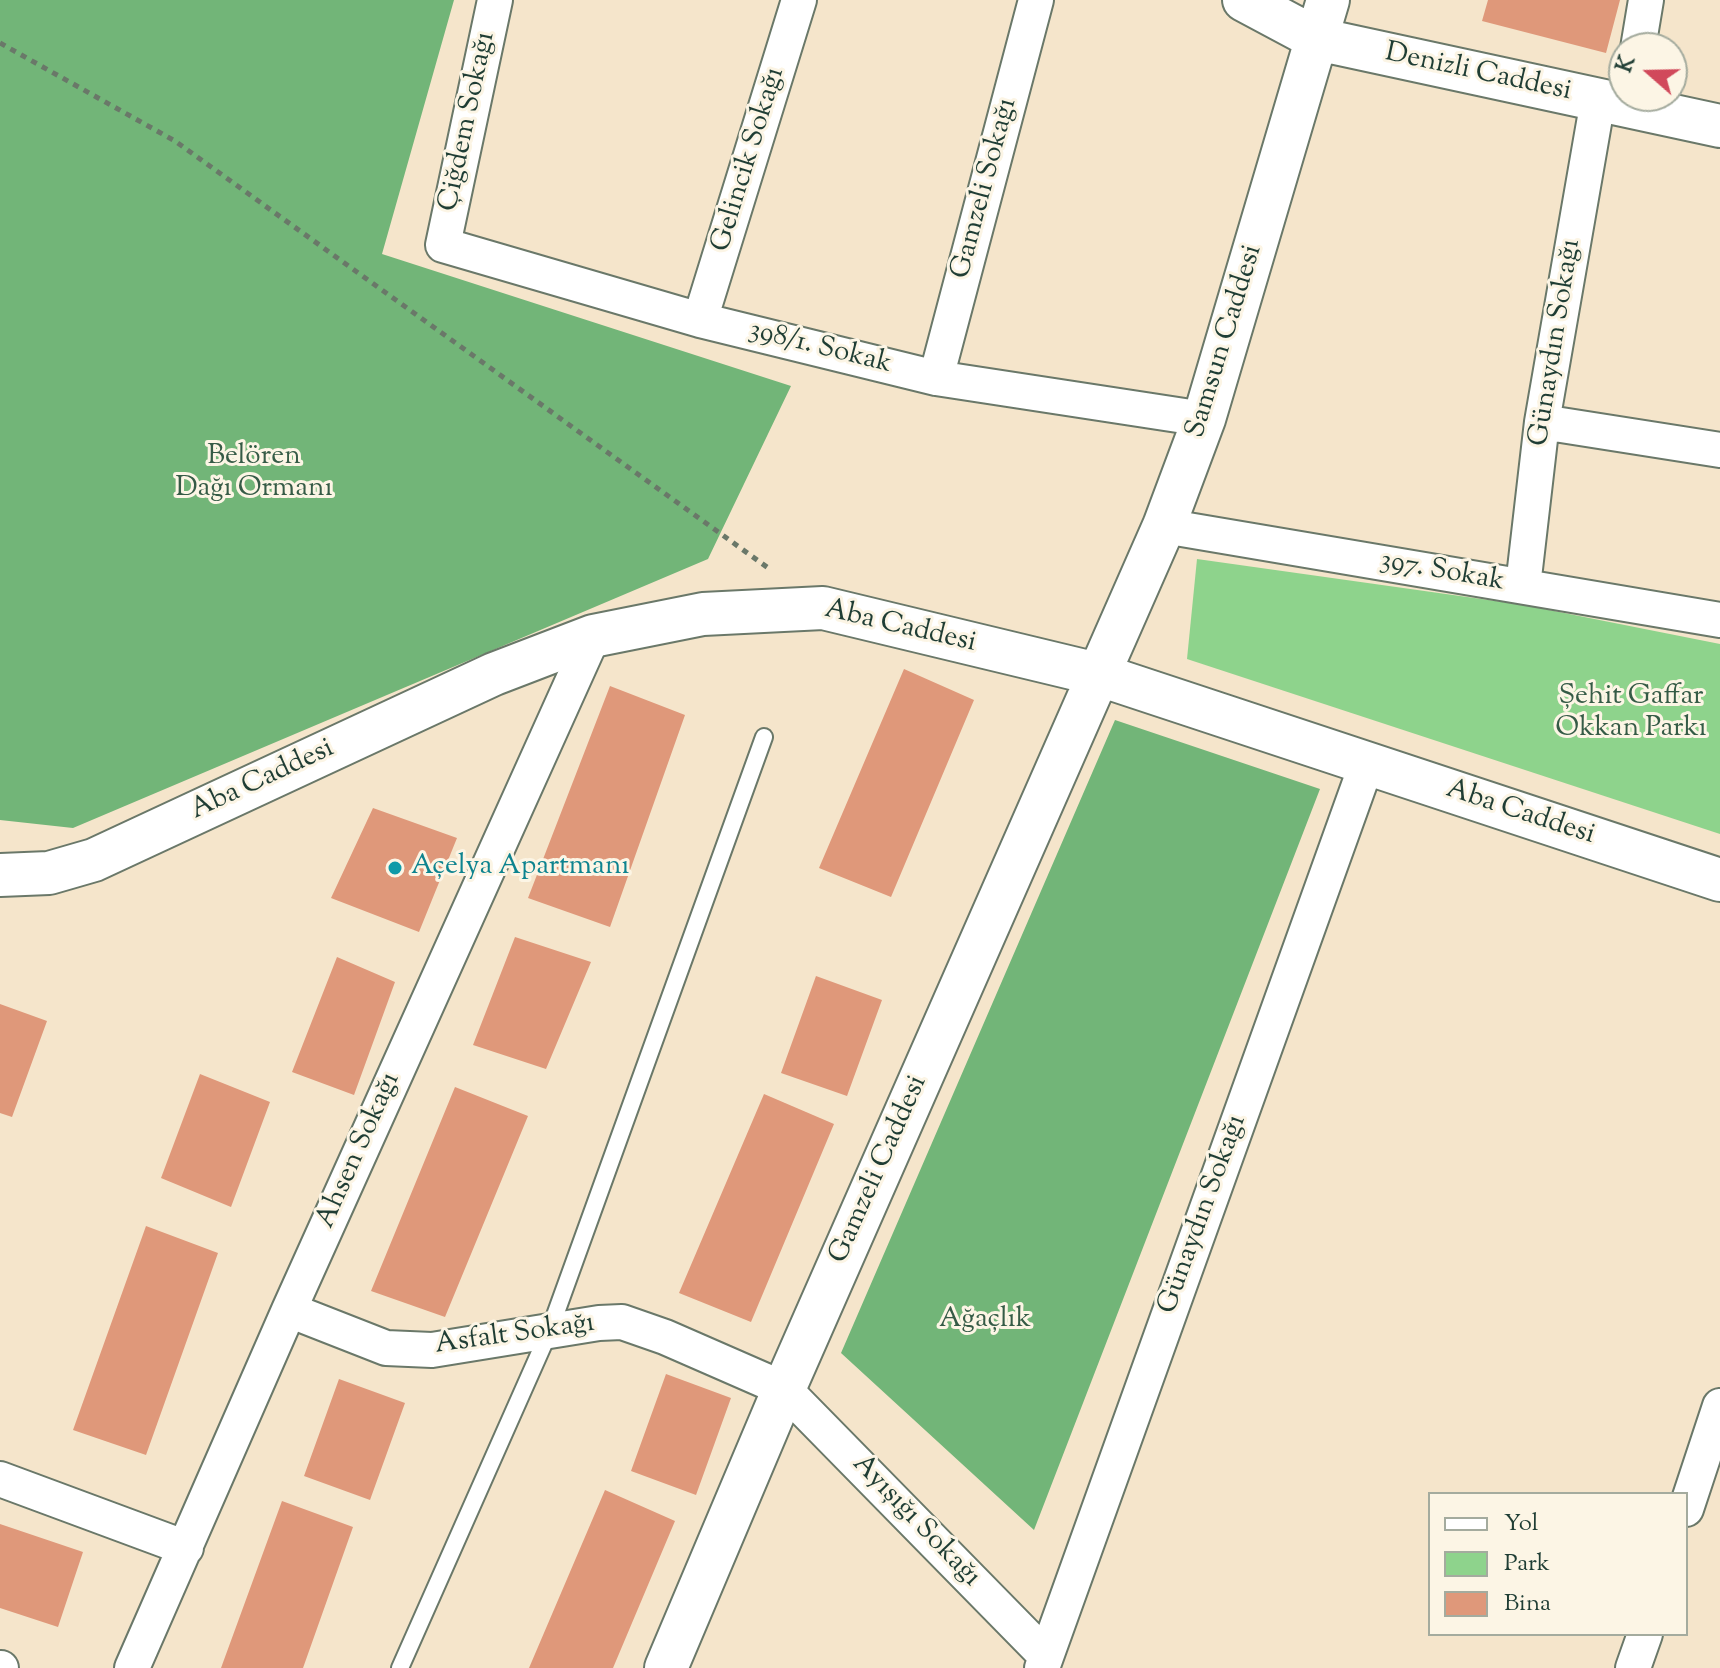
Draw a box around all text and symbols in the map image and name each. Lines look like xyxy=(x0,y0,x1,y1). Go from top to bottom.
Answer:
street label: Çiğdem Sokağı xyxy=(434,29,504,215)
north arrow xyxy=(1608,32,1688,112)
street label: Denizli Caddesi xyxy=(1382,38,1574,110)
text: K xyxy=(1610,52,1645,77)
street label: Gelincik Sokağı xyxy=(706,64,794,256)
street label: Gamzeli Sokağı xyxy=(946,95,1026,283)
street label: Günaydın Sokağı xyxy=(1524,237,1590,449)
street label: Samsun Caddesi xyxy=(1181,241,1271,443)
street label: 398/1. Sokak xyxy=(745,315,895,383)
park label: Belören Dağı Ormanı xyxy=(175,441,333,507)
street label: 397. Sokak xyxy=(1377,546,1507,600)
street label: Aba Caddesi xyxy=(821,594,979,662)
park label: Şehit Gaffar Okkan Parkı xyxy=(1555,681,1707,747)
street label: Aba Caddesi xyxy=(186,733,340,829)
street label: Aba Caddesi xyxy=(1441,774,1599,854)
place label: Açelya Apartmanı xyxy=(411,851,629,885)
marker: Açelya Apartmanı xyxy=(386,859,404,877)
street label: Ahsen Sokağı xyxy=(311,1068,409,1234)
street label: Gamzeli Caddesi xyxy=(824,1071,936,1269)
street label: Günaydın Sokağı xyxy=(1152,1111,1256,1319)
park label: Ağaçlık xyxy=(939,1304,1031,1338)
street label: Asfalt Sokağı xyxy=(433,1308,597,1364)
street label: Ayışığı Sokağı xyxy=(844,1449,986,1595)
legend xyxy=(1428,1492,1688,1636)
text: Yol xyxy=(1504,1507,1538,1541)
text: Park xyxy=(1504,1547,1550,1581)
text: Bina xyxy=(1504,1587,1551,1621)

